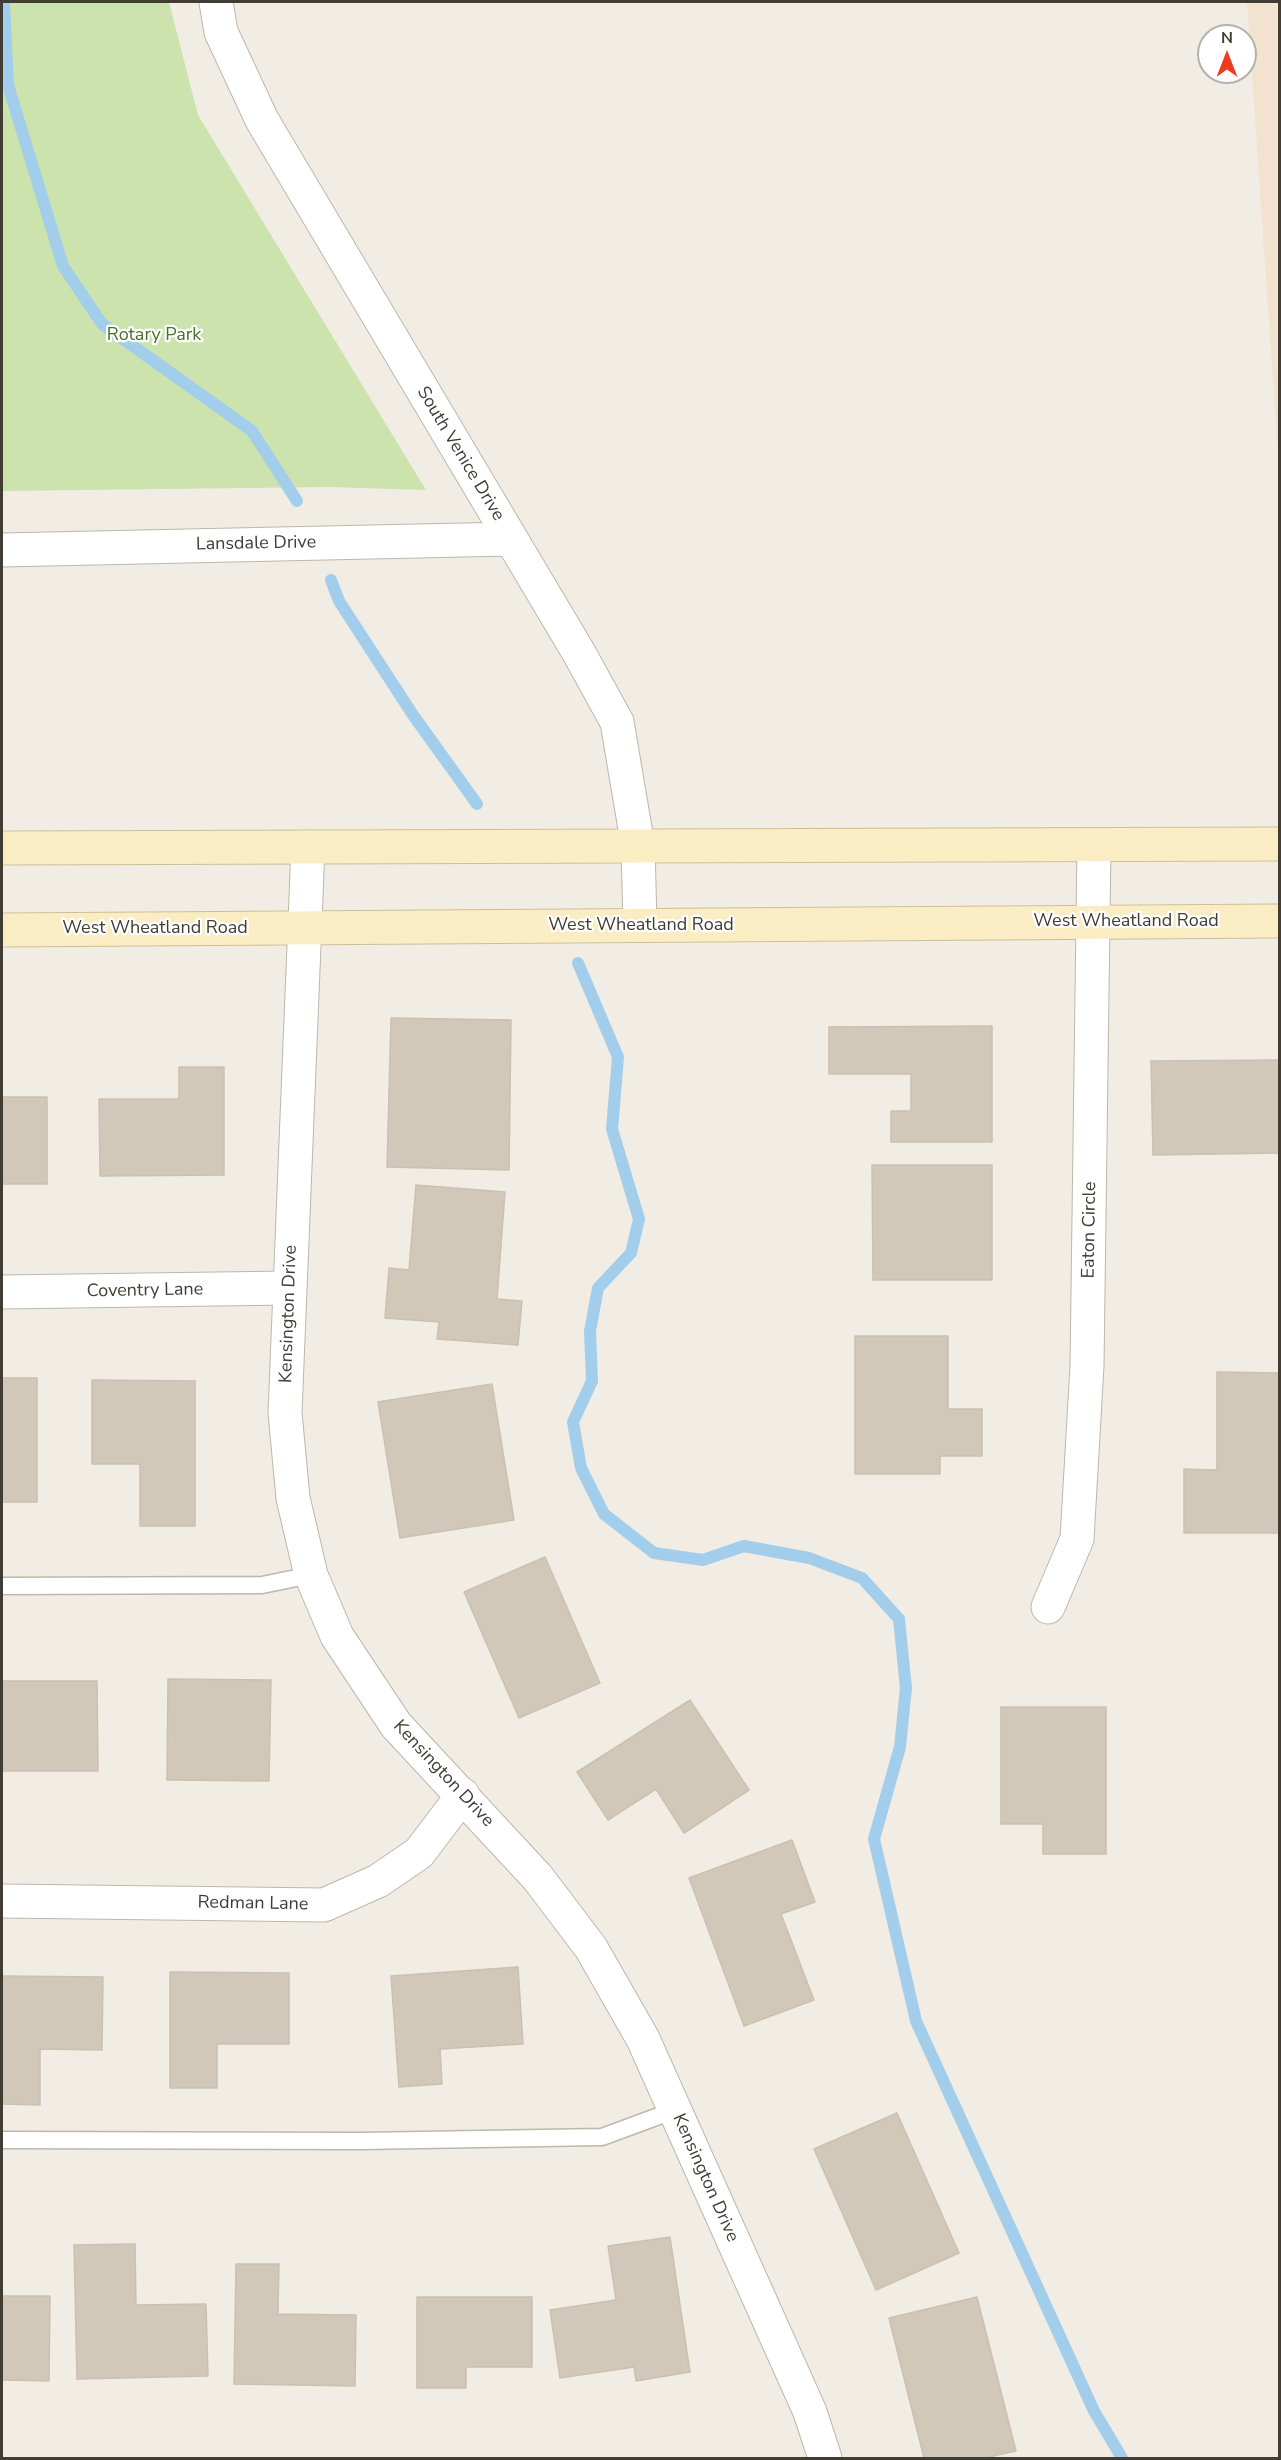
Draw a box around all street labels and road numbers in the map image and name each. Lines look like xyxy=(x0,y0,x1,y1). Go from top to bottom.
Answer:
street label: South Venice Drive xyxy=(411,383,509,525)
street label: Lansdale Drive xyxy=(196,532,316,556)
street label: West Wheatland Road xyxy=(1033,911,1219,933)
street label: West Wheatland Road xyxy=(548,915,734,937)
street label: West Wheatland Road xyxy=(62,918,248,940)
street label: Eaton Circle xyxy=(1078,1181,1102,1279)
street label: Kensington Drive xyxy=(276,1245,302,1383)
street label: Coventry Lane xyxy=(87,1279,203,1303)
street label: Kensington Drive xyxy=(388,1716,498,1832)
street label: Redman Lane xyxy=(197,1892,309,1916)
street label: Kensington Drive xyxy=(667,2110,743,2246)

